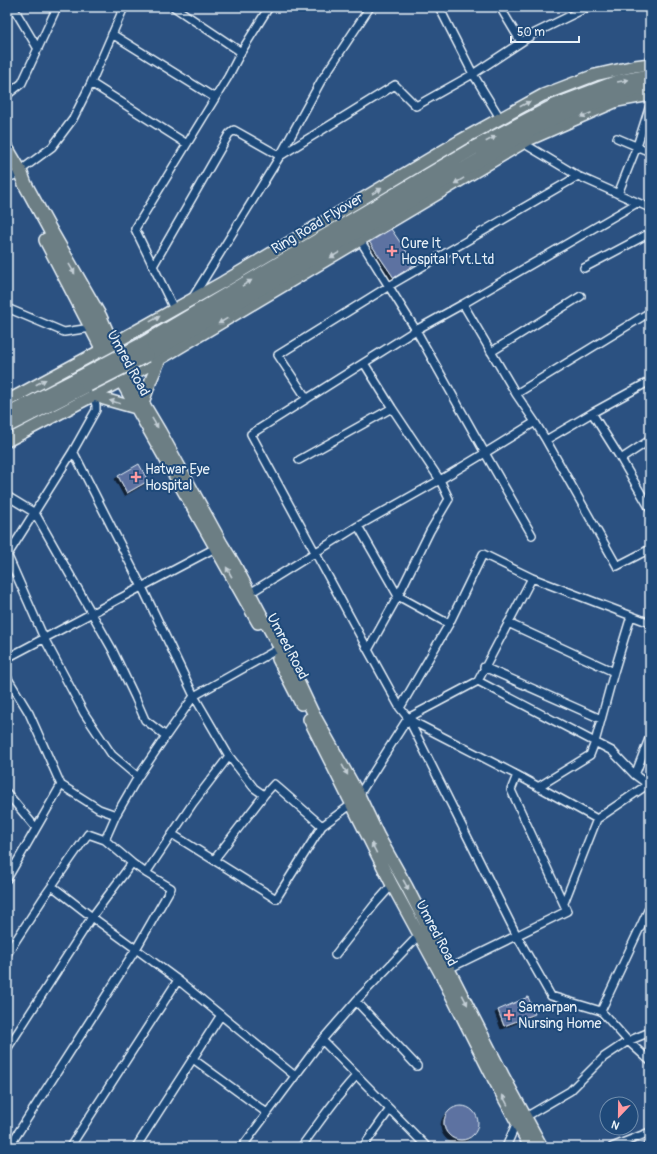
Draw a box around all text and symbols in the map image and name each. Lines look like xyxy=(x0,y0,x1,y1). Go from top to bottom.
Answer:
scale bar xyxy=(511,18,579,44)
text: 50 m xyxy=(517,25,545,40)
one-way arrow xyxy=(617,78,629,84)
one-way arrow xyxy=(519,101,531,108)
one-way arrow xyxy=(580,112,592,118)
one-way arrow xyxy=(486,135,497,142)
one-way arrow xyxy=(454,177,464,185)
one-way arrow xyxy=(371,187,383,194)
street label: Ring Road Flyover xyxy=(268,189,366,257)
place label: Cure It Hospital Pvt.Ltd xyxy=(401,235,495,268)
marker: Cure It Hospital Pvt.Ltd xyxy=(386,245,398,257)
one-way arrow xyxy=(329,251,341,258)
one-way arrow xyxy=(69,263,76,275)
one-way arrow xyxy=(241,279,253,286)
one-way arrow xyxy=(149,316,161,323)
one-way arrow xyxy=(217,318,229,325)
street label: Umred Road xyxy=(104,328,154,399)
one-way arrow xyxy=(36,379,47,386)
one-way arrow xyxy=(109,399,121,405)
one-way arrow xyxy=(151,417,158,429)
place label: Hatwar Eye Hospital xyxy=(145,461,210,494)
marker: Hatwar Eye Hospital xyxy=(130,471,142,483)
one-way arrow xyxy=(226,566,233,578)
street label: Umred Road xyxy=(263,610,312,682)
one-way arrow xyxy=(342,764,348,776)
one-way arrow xyxy=(371,843,377,854)
one-way arrow xyxy=(402,879,409,891)
street label: Umred Road xyxy=(412,897,461,969)
one-way arrow xyxy=(462,995,468,1006)
place label: Samarpan Nursing Home xyxy=(518,999,602,1032)
marker: Samarpan Nursing Home xyxy=(503,1009,515,1021)
one-way arrow xyxy=(502,1094,509,1106)
north arrow xyxy=(599,1096,639,1136)
text: N xyxy=(609,1117,621,1132)

